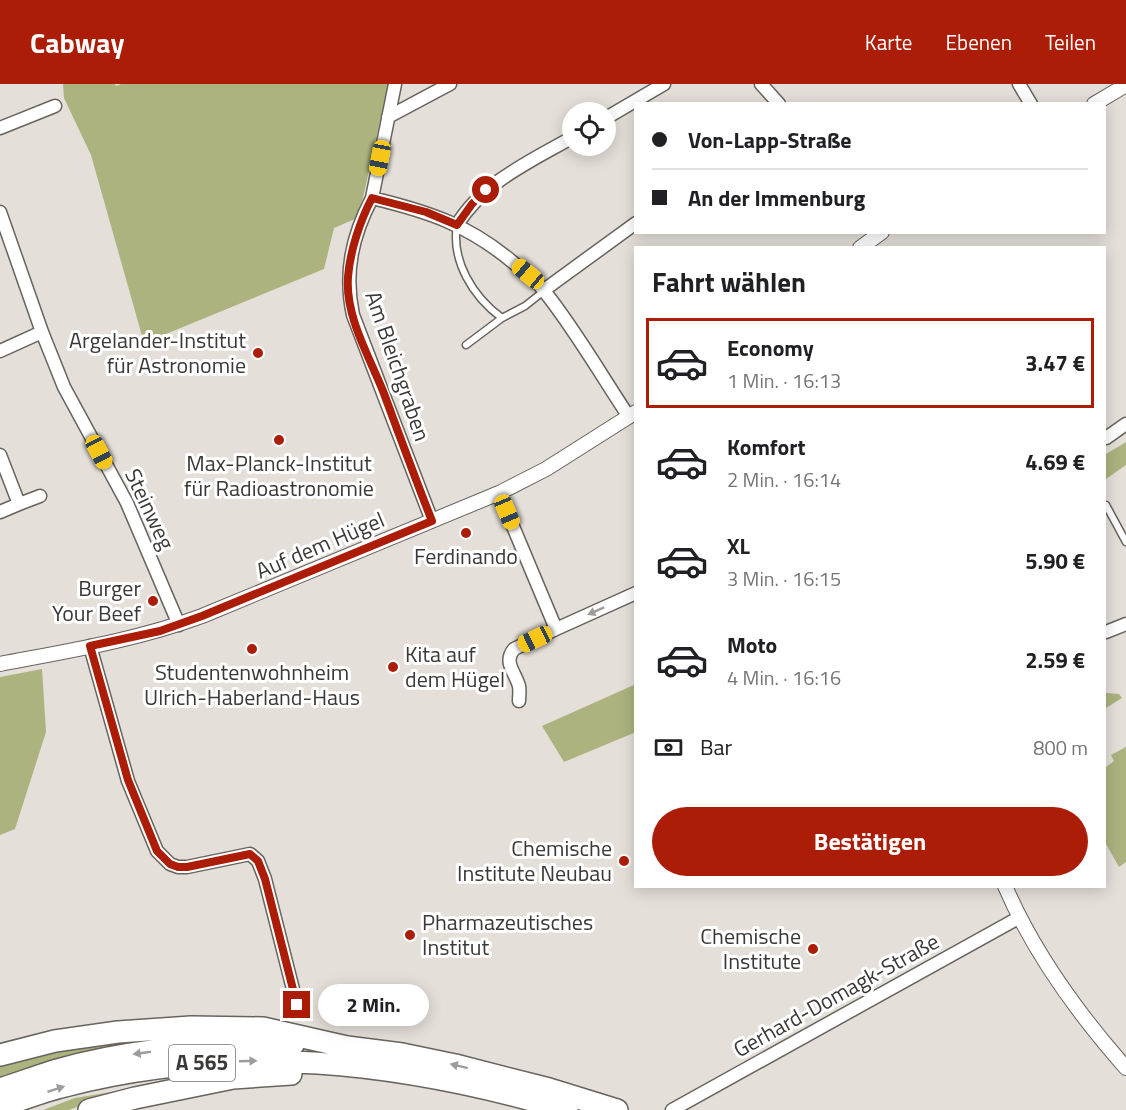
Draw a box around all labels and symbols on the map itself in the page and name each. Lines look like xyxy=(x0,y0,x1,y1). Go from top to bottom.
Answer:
car xyxy=(368,139,392,177)
route start xyxy=(472,176,499,203)
car xyxy=(508,256,548,292)
street label: Am Bleichgraben xyxy=(356,286,440,446)
place label: Argelander-Institut für Astronomie xyxy=(69,323,246,382)
marker: Argelander-Institut für Astronomie xyxy=(251,346,265,360)
car xyxy=(83,432,115,472)
marker: Max-Planck-Institut für Radioastronomie xyxy=(272,433,286,447)
place label: Max-Planck-Institut für Radioastronomie xyxy=(184,446,374,505)
street label: Steinweg xyxy=(116,463,184,555)
car xyxy=(492,492,522,532)
street label: Auf dem Hügel xyxy=(250,503,390,587)
marker: Ferdinando xyxy=(459,526,473,540)
place label: Ferdinando xyxy=(414,539,518,573)
place label: Burger Your Beef xyxy=(52,571,142,630)
marker: Burger Your Beef xyxy=(146,594,160,608)
one-way arrow xyxy=(588,607,605,616)
car xyxy=(515,623,555,655)
place label: Kita auf dem Hügel xyxy=(405,637,505,696)
marker: Studentenwohnheim Ulrich-Haberland-Haus xyxy=(245,642,259,656)
place label: Studentenwohnheim Ulrich-Haberland-Haus xyxy=(144,655,360,714)
marker: Kita auf dem Hügel xyxy=(386,660,400,674)
place label: Chemische Institute Neubau xyxy=(457,831,612,890)
marker: Chemische Institute Neubau xyxy=(617,854,631,868)
place label: Pharmazeutisches Institut xyxy=(422,905,593,964)
place label: Chemische Institute xyxy=(700,919,801,978)
street label: Gerhard-Domagk-Straße xyxy=(727,924,945,1066)
marker: Pharmazeutisches Institut xyxy=(403,928,417,942)
marker: Chemische Institute xyxy=(806,942,820,956)
callout: 2 Min. xyxy=(318,984,429,1026)
route end xyxy=(283,991,310,1018)
road number: A 565 xyxy=(169,1045,235,1081)
one-way arrow xyxy=(133,1049,152,1058)
one-way arrow xyxy=(239,1056,258,1065)
one-way arrow xyxy=(450,1060,469,1070)
one-way arrow xyxy=(47,1083,65,1093)

